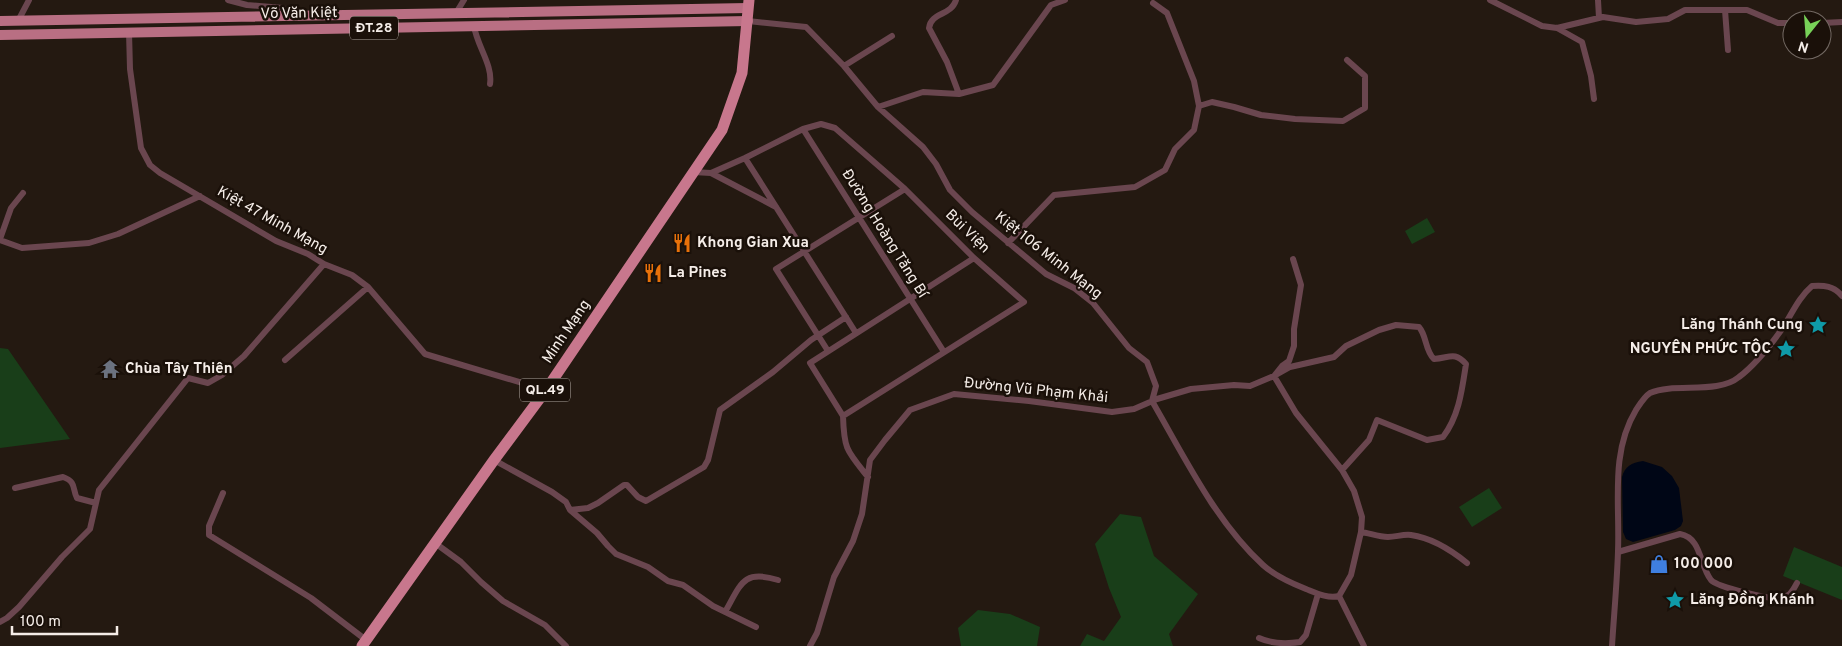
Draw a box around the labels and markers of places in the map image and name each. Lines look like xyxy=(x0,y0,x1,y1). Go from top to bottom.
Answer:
restaurant icon: Khong Gian Xua xyxy=(671,232,693,254)
place label: Khong Gian Xua xyxy=(697,234,809,253)
restaurant icon: La Pines xyxy=(642,262,664,284)
place label: La Pines xyxy=(668,264,727,283)
place icon: Lăng Thánh Cung xyxy=(1807,314,1829,336)
place label: Lăng Thánh Cung xyxy=(1681,316,1803,335)
place label: NGUYÊN PHỨC TỘC xyxy=(1630,338,1771,359)
place icon: NGUYÊN PHỨC TỘC xyxy=(1775,338,1797,360)
temple icon: Chùa Tây Thiên xyxy=(99,358,121,380)
place label: Chùa Tây Thiên xyxy=(125,360,233,379)
shop icon: 100 000 xyxy=(1648,553,1670,575)
place label: 100 000 xyxy=(1674,555,1733,574)
place icon: Lăng Đồng Khánh xyxy=(1664,589,1686,611)
place label: Lăng Đồng Khánh xyxy=(1690,590,1814,610)

